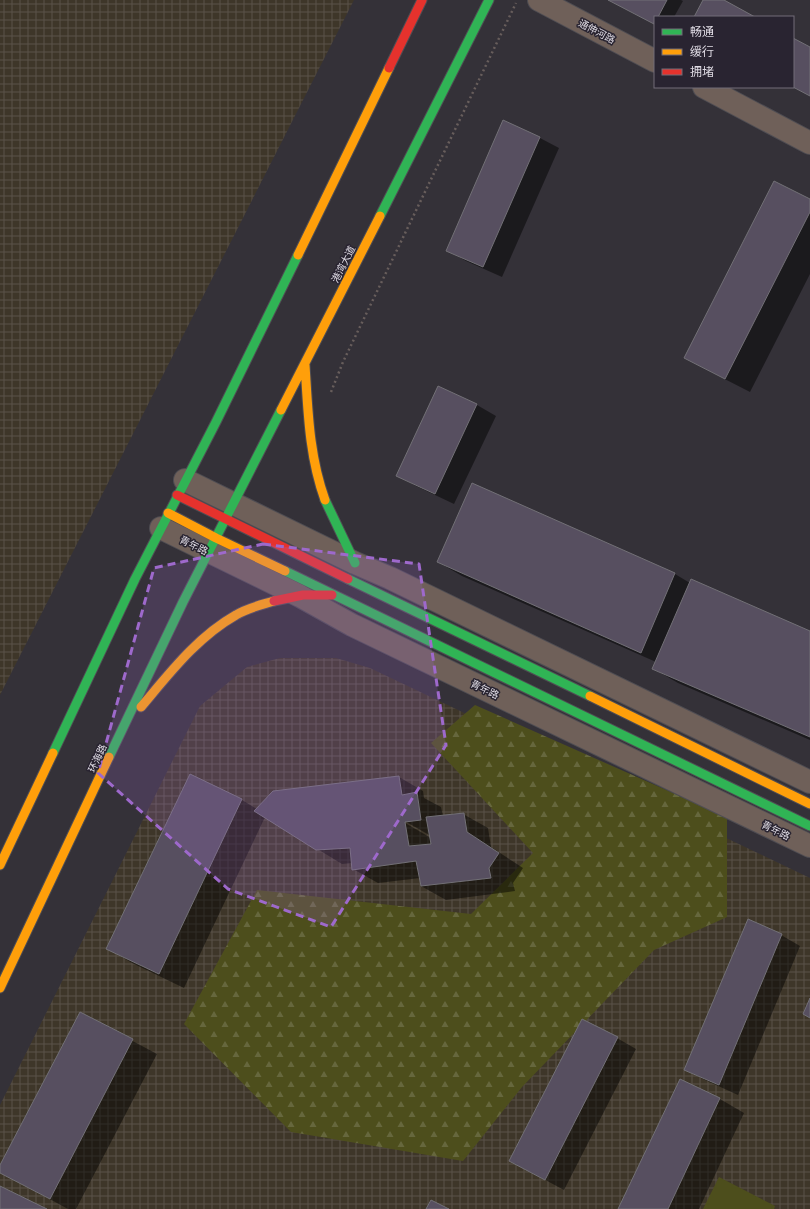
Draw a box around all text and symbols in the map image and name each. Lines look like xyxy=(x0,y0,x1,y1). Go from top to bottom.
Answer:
street label: 通伸河路 xyxy=(576,16,617,47)
legend xyxy=(654,16,794,88)
text: 畅通 xyxy=(690,24,714,39)
text: 缓行 xyxy=(690,44,714,59)
text: 拥堵 xyxy=(690,64,714,79)
street label: 港湾大道 xyxy=(329,243,358,285)
street label: 青年路 xyxy=(177,533,210,558)
street label: 青年路 xyxy=(468,677,501,702)
street label: 环海路 xyxy=(85,742,110,775)
street label: 青年路 xyxy=(759,818,792,843)

